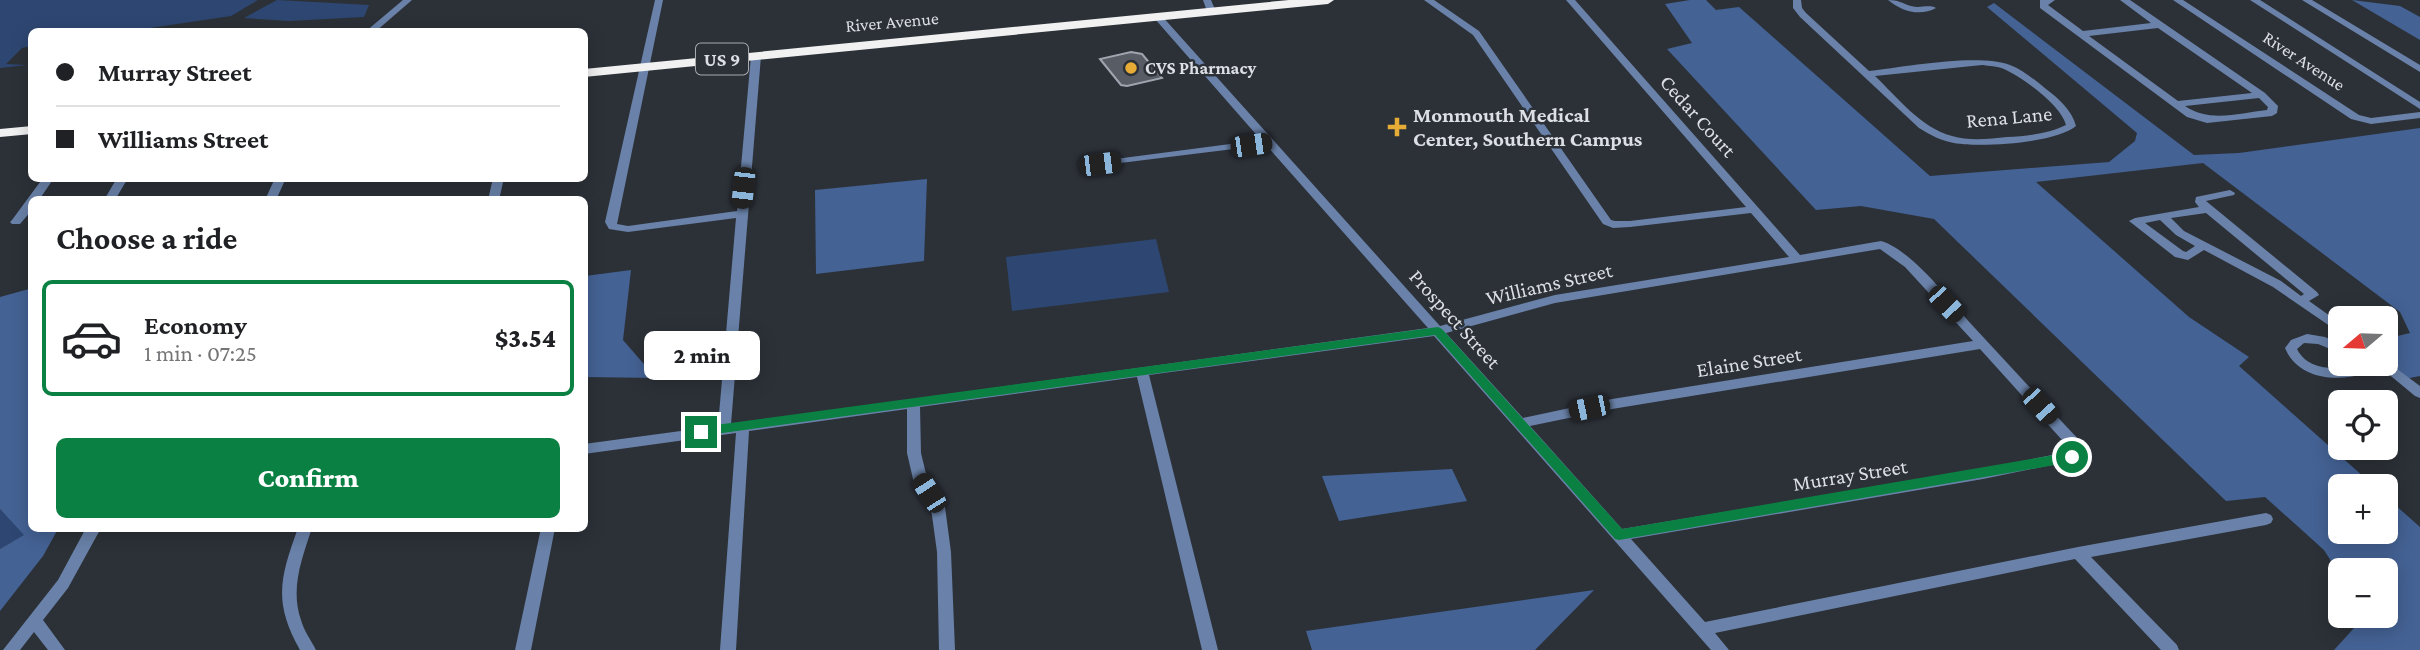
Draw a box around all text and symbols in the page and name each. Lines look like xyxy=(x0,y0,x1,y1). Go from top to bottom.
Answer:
street label: River Avenue xyxy=(845,8,940,36)
street label: River Avenue xyxy=(2259,27,2349,95)
road number: US 9 xyxy=(696,44,748,74)
text: Murray Street xyxy=(98,58,252,87)
place label: CVS Pharmacy xyxy=(1145,58,1256,78)
marker: CVS Pharmacy xyxy=(1123,60,1139,76)
street label: Cedar Court xyxy=(1655,70,1742,163)
street label: Rena Lane xyxy=(1965,101,2053,133)
place label: Monmouth Medical Center, Southern Campus xyxy=(1413,103,1643,151)
marker: Monmouth Medical Center, Southern Campus xyxy=(1387,117,1407,137)
text: Williams Street xyxy=(98,125,268,154)
car xyxy=(1229,132,1274,158)
car xyxy=(1078,151,1123,177)
car xyxy=(731,166,756,210)
text: Choose a ride xyxy=(56,220,237,256)
street label: Williams Street xyxy=(1483,258,1616,310)
street label: Prospect Street xyxy=(1404,264,1507,374)
car xyxy=(1924,281,1969,327)
north arrow xyxy=(2328,306,2398,376)
map controls xyxy=(2328,306,2398,628)
icon: car xyxy=(60,307,123,370)
text: Economy xyxy=(144,311,247,340)
text: $3.54 xyxy=(495,324,556,353)
callout: 2 min xyxy=(643,330,759,380)
text: 1 min · 07:25 xyxy=(144,340,257,366)
text: 2 min xyxy=(674,342,730,368)
street label: Elaine Street xyxy=(1695,342,1804,382)
car xyxy=(2019,383,2062,429)
button: locate xyxy=(2328,390,2398,460)
car xyxy=(1567,393,1612,423)
route end xyxy=(685,416,717,448)
button: Confirm xyxy=(56,438,560,518)
route start xyxy=(2056,441,2088,473)
street label: Murray Street xyxy=(1791,454,1910,496)
car xyxy=(909,470,950,516)
button: + xyxy=(2328,474,2398,544)
button: − xyxy=(2328,558,2398,628)

